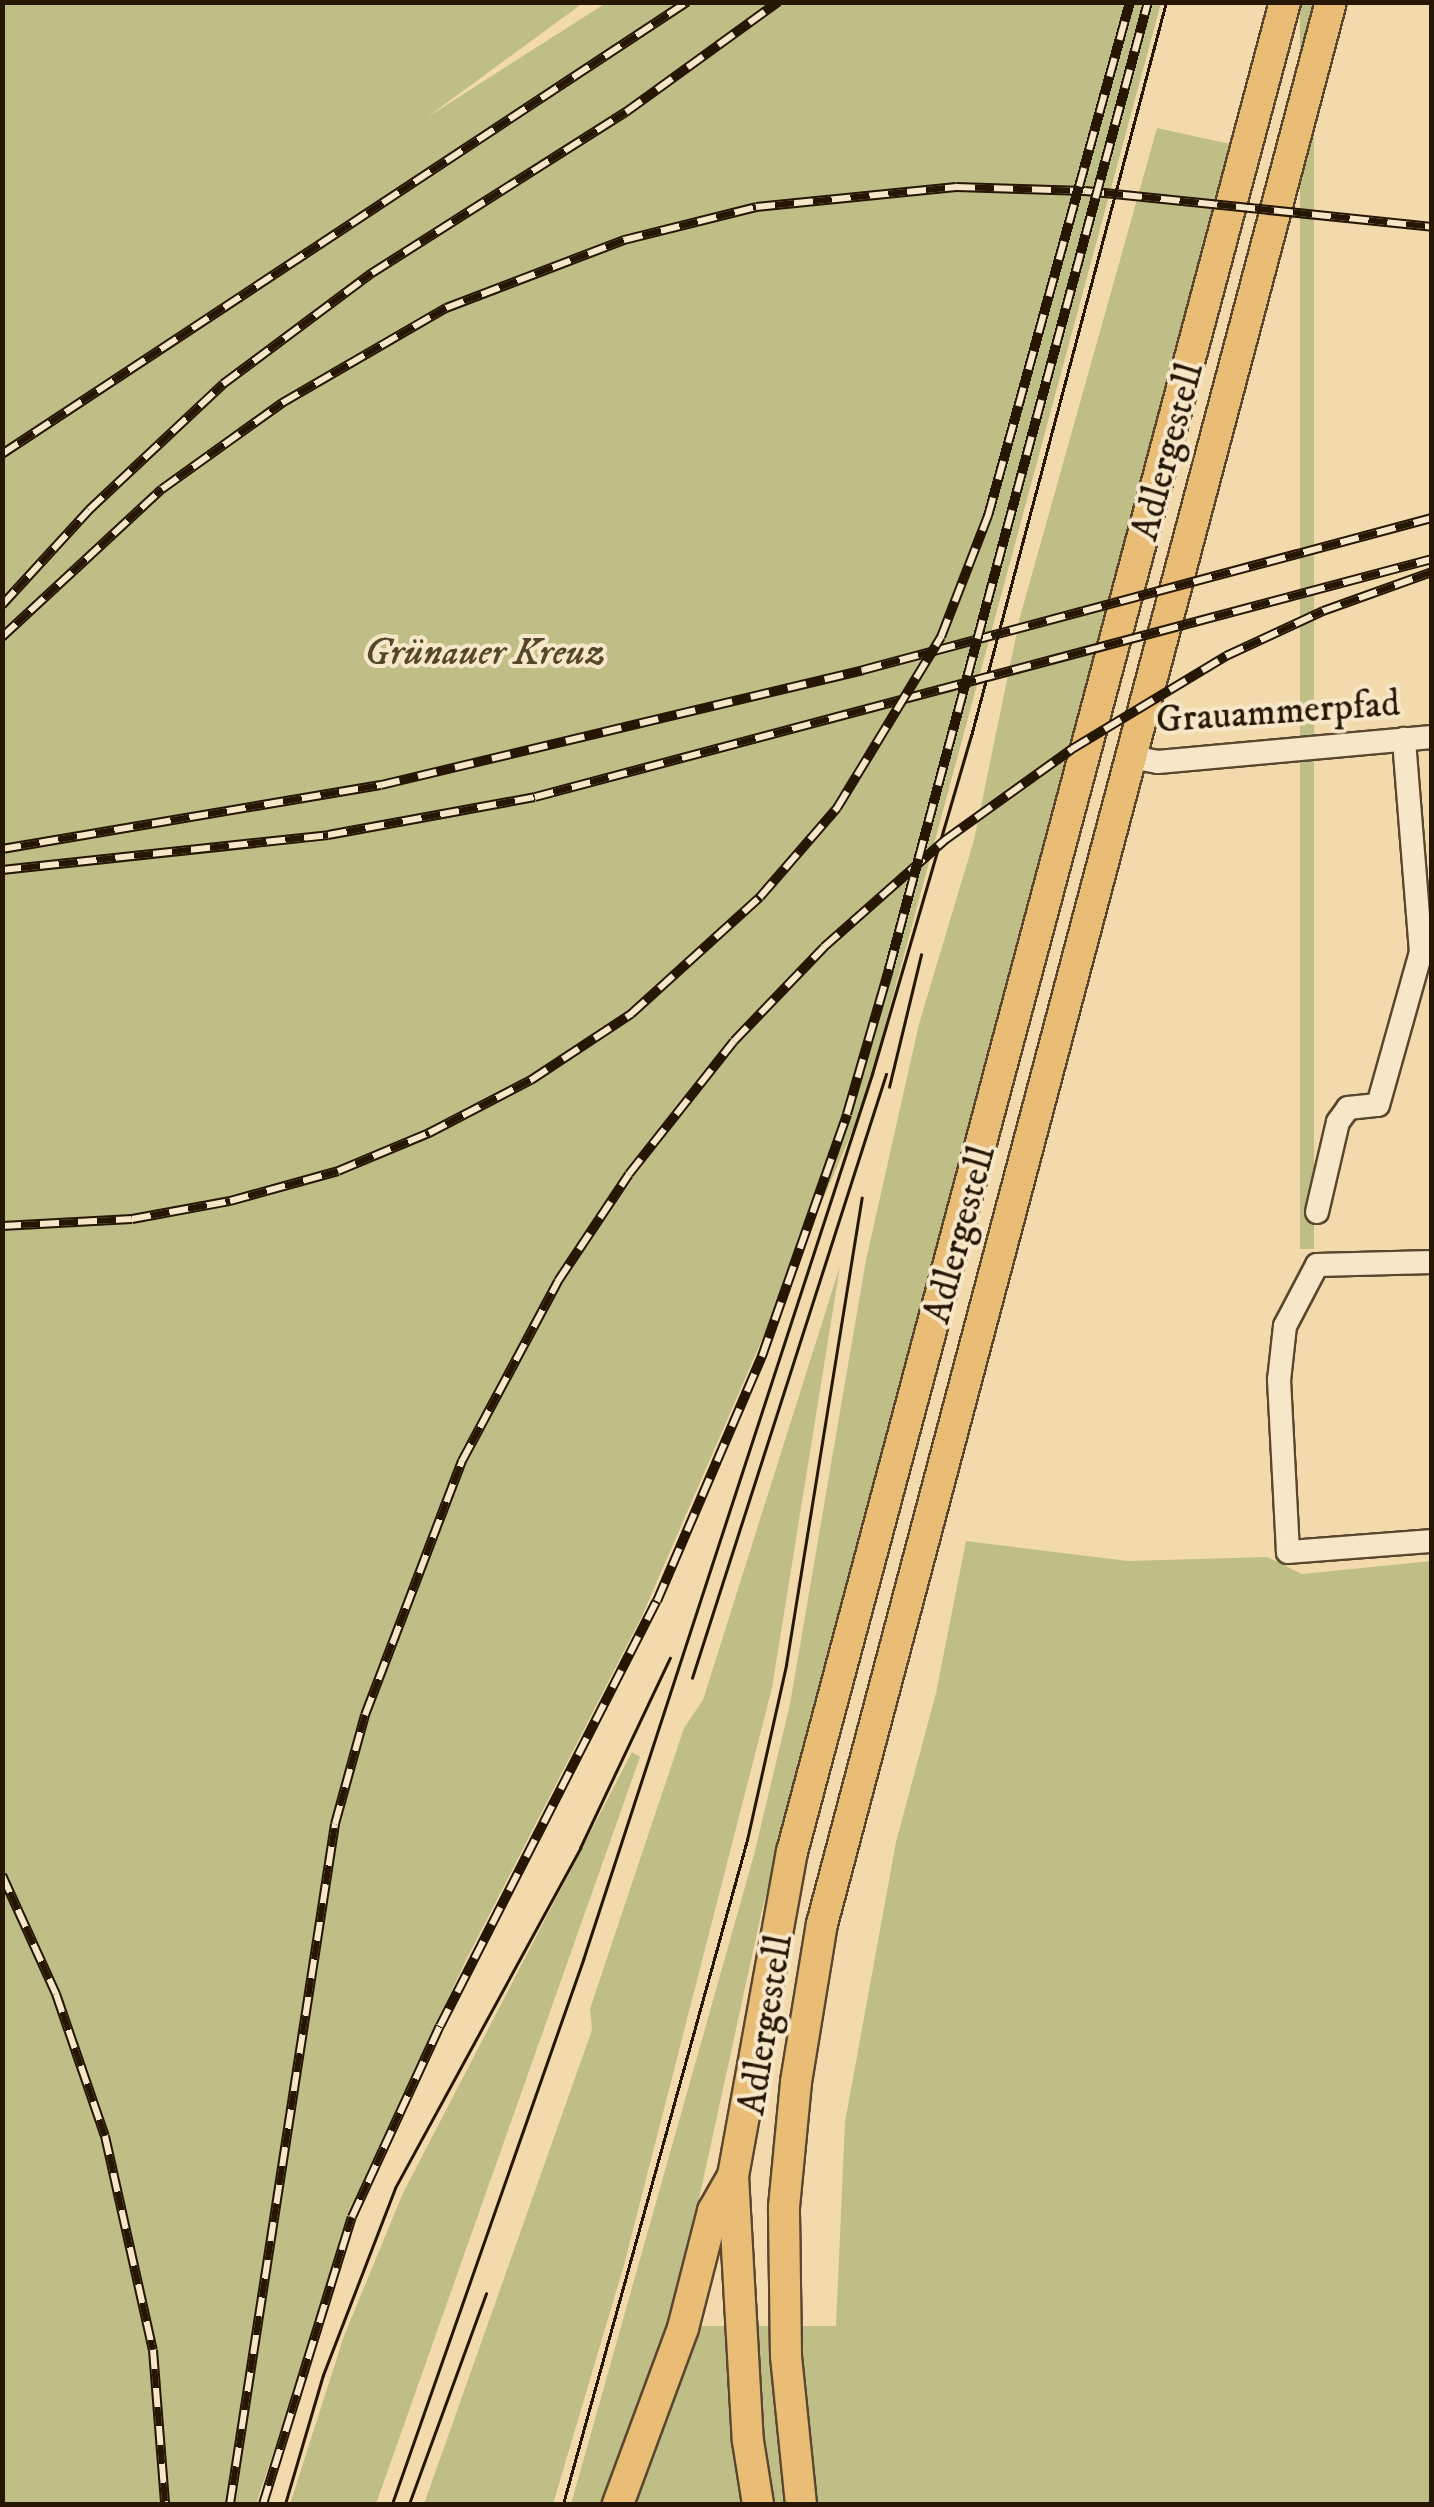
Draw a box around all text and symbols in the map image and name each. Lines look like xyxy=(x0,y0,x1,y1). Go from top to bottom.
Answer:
street label: Adlergestell xyxy=(1123,358,1215,546)
park label: Grünauer Kreuz xyxy=(364,631,606,677)
street label: Grauammerpfad xyxy=(1155,682,1401,744)
street label: Adlergestell xyxy=(915,1141,1007,1329)
street label: Adlergestell xyxy=(730,1932,804,2118)

